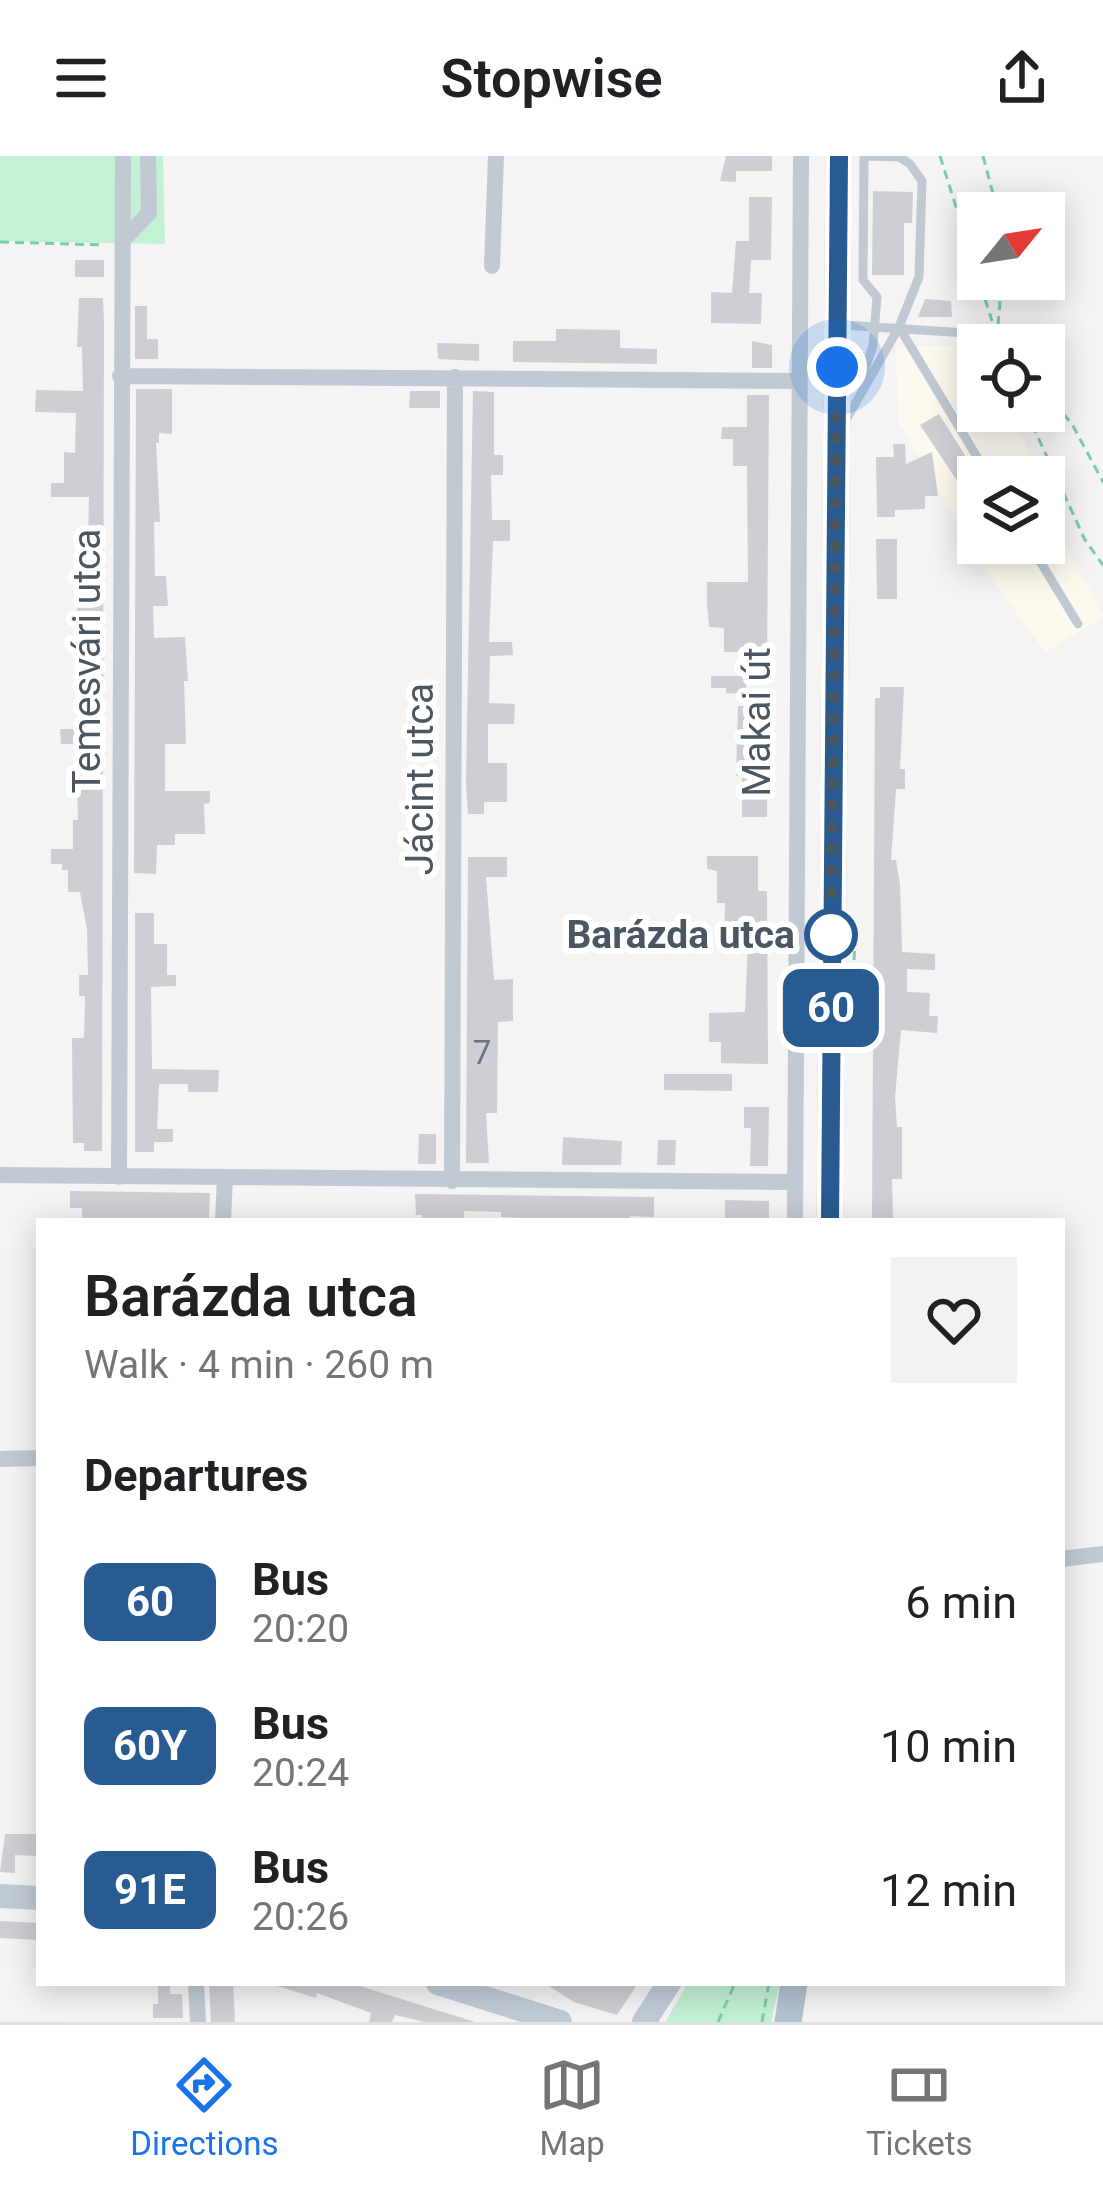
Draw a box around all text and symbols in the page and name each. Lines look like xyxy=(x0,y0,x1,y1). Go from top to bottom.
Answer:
icon: menu xyxy=(48,45,114,111)
icon: share xyxy=(989,45,1055,111)
text: Stopwise xyxy=(440,47,663,110)
north arrow xyxy=(957,192,1065,300)
map controls xyxy=(957,192,1065,564)
button: locate xyxy=(957,324,1065,432)
your location xyxy=(807,337,867,397)
button: layers xyxy=(957,456,1065,564)
street label: Temesvári utca xyxy=(64,528,110,794)
street label: Makai út xyxy=(734,647,780,797)
street label: Jácint utca xyxy=(397,683,443,875)
marker: Barázda utca xyxy=(806,910,856,960)
place label: Barázda utca xyxy=(566,912,795,958)
line badge: 60 xyxy=(777,969,885,1047)
text: 60 xyxy=(807,983,855,1032)
house number: 7 xyxy=(473,1033,491,1072)
button: heart xyxy=(891,1257,1017,1383)
text: Barázda utca xyxy=(84,1263,418,1330)
text: Walk · 4 min · 260 m xyxy=(84,1342,434,1388)
text: Departures xyxy=(84,1449,308,1502)
text: Bus xyxy=(252,1553,329,1606)
text: 6 min xyxy=(905,1576,1017,1629)
text: 60 xyxy=(126,1577,174,1626)
text: 20:20 xyxy=(252,1606,349,1652)
text: Bus xyxy=(252,1697,329,1750)
text: 10 min xyxy=(880,1720,1017,1773)
text: 60Y xyxy=(113,1721,187,1770)
text: 20:24 xyxy=(252,1750,349,1796)
text: Bus xyxy=(252,1841,329,1894)
text: 12 min xyxy=(880,1864,1017,1917)
text: 91E xyxy=(114,1865,186,1914)
text: 20:26 xyxy=(252,1894,349,1940)
tab: Directions xyxy=(130,2052,279,2163)
tab: Map xyxy=(539,2052,605,2163)
tab: Tickets xyxy=(866,2052,973,2163)

